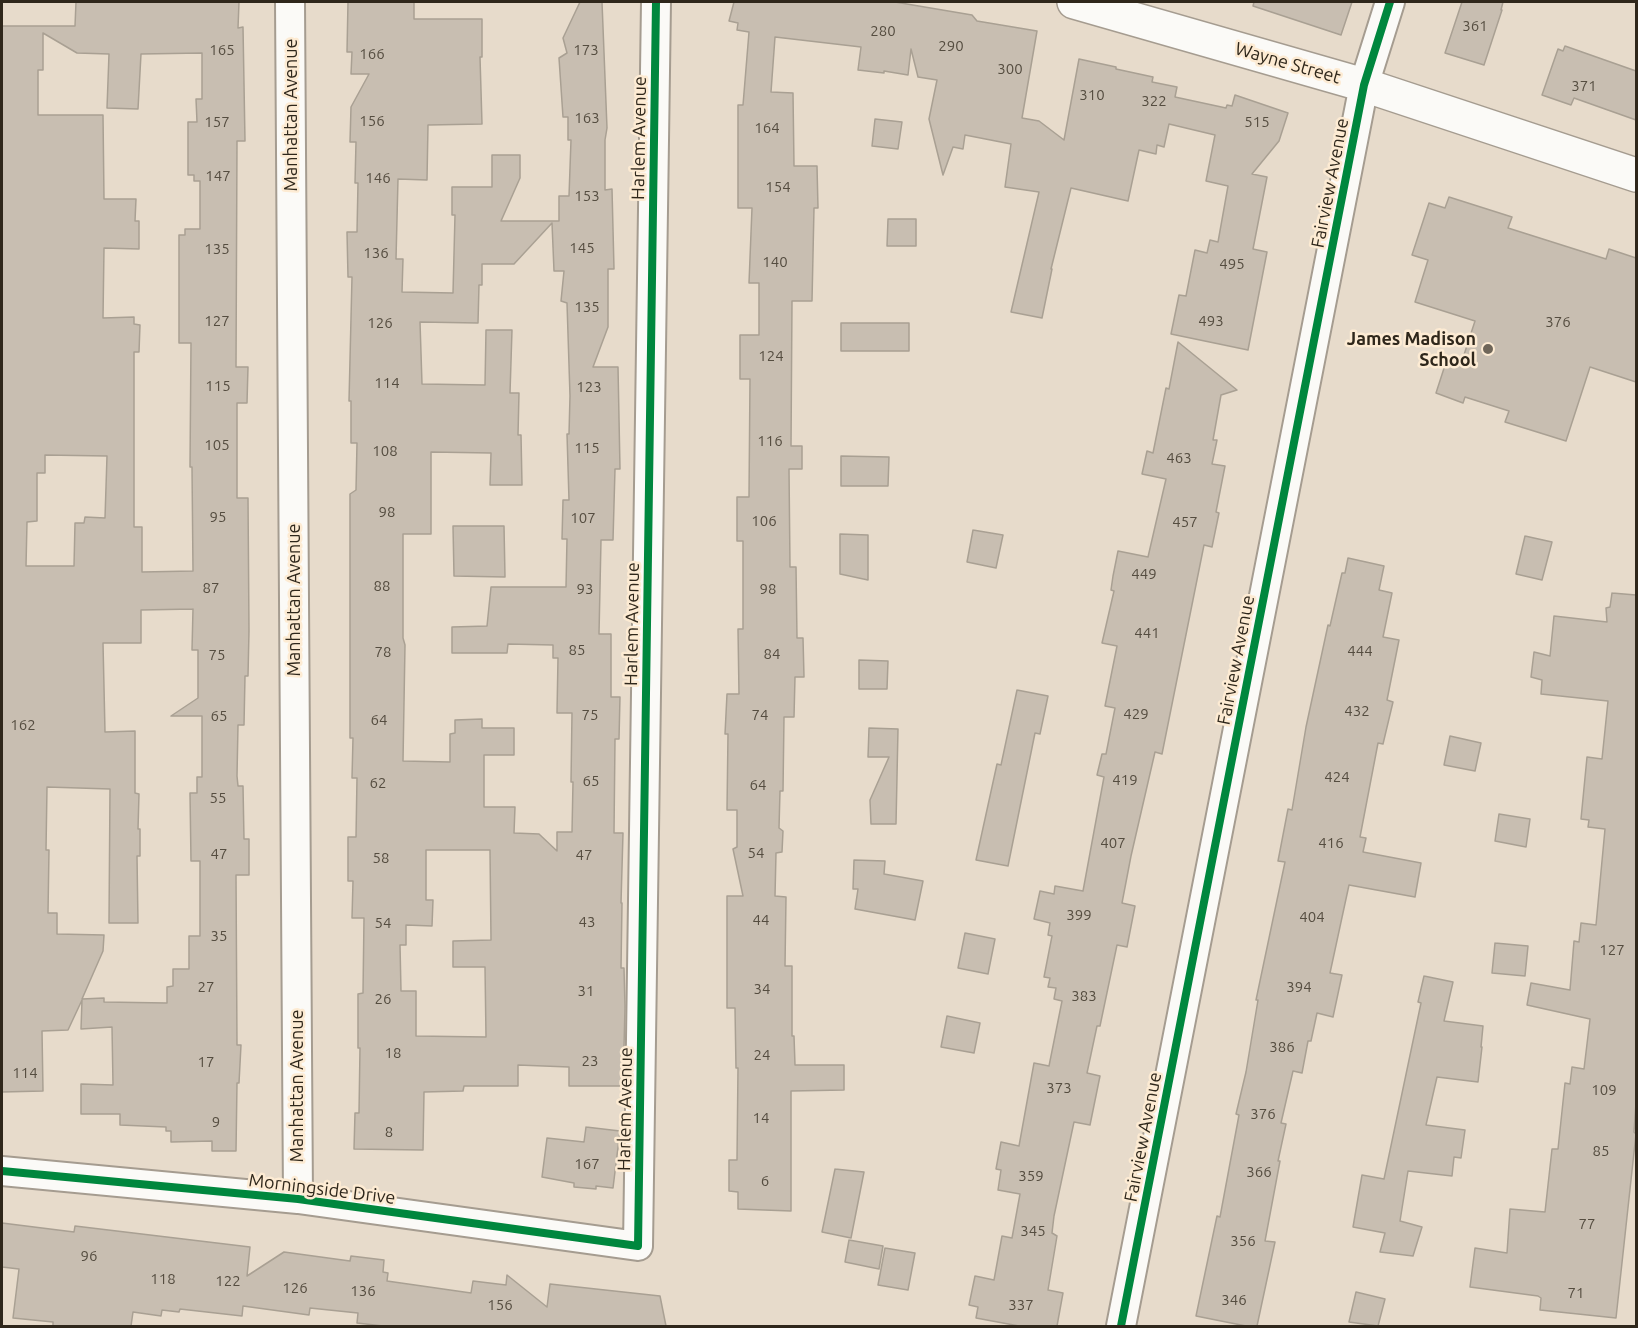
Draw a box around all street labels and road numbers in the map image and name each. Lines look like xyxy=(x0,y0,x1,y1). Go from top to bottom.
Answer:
street label: Manhattan Avenue xyxy=(280,38,302,192)
street label: Wayne Street xyxy=(1233,38,1343,88)
street label: Harlem Avenue xyxy=(627,76,651,200)
street label: Fairview Avenue xyxy=(1307,116,1353,250)
street label: Manhattan Avenue xyxy=(283,523,305,677)
street label: Harlem Avenue xyxy=(620,562,644,686)
street label: Fairview Avenue xyxy=(1213,593,1259,727)
street label: Manhattan Avenue xyxy=(286,1009,308,1163)
street label: Harlem Avenue xyxy=(613,1047,637,1171)
street label: Fairview Avenue xyxy=(1120,1070,1166,1204)
street label: Morningside Drive xyxy=(247,1169,397,1209)

